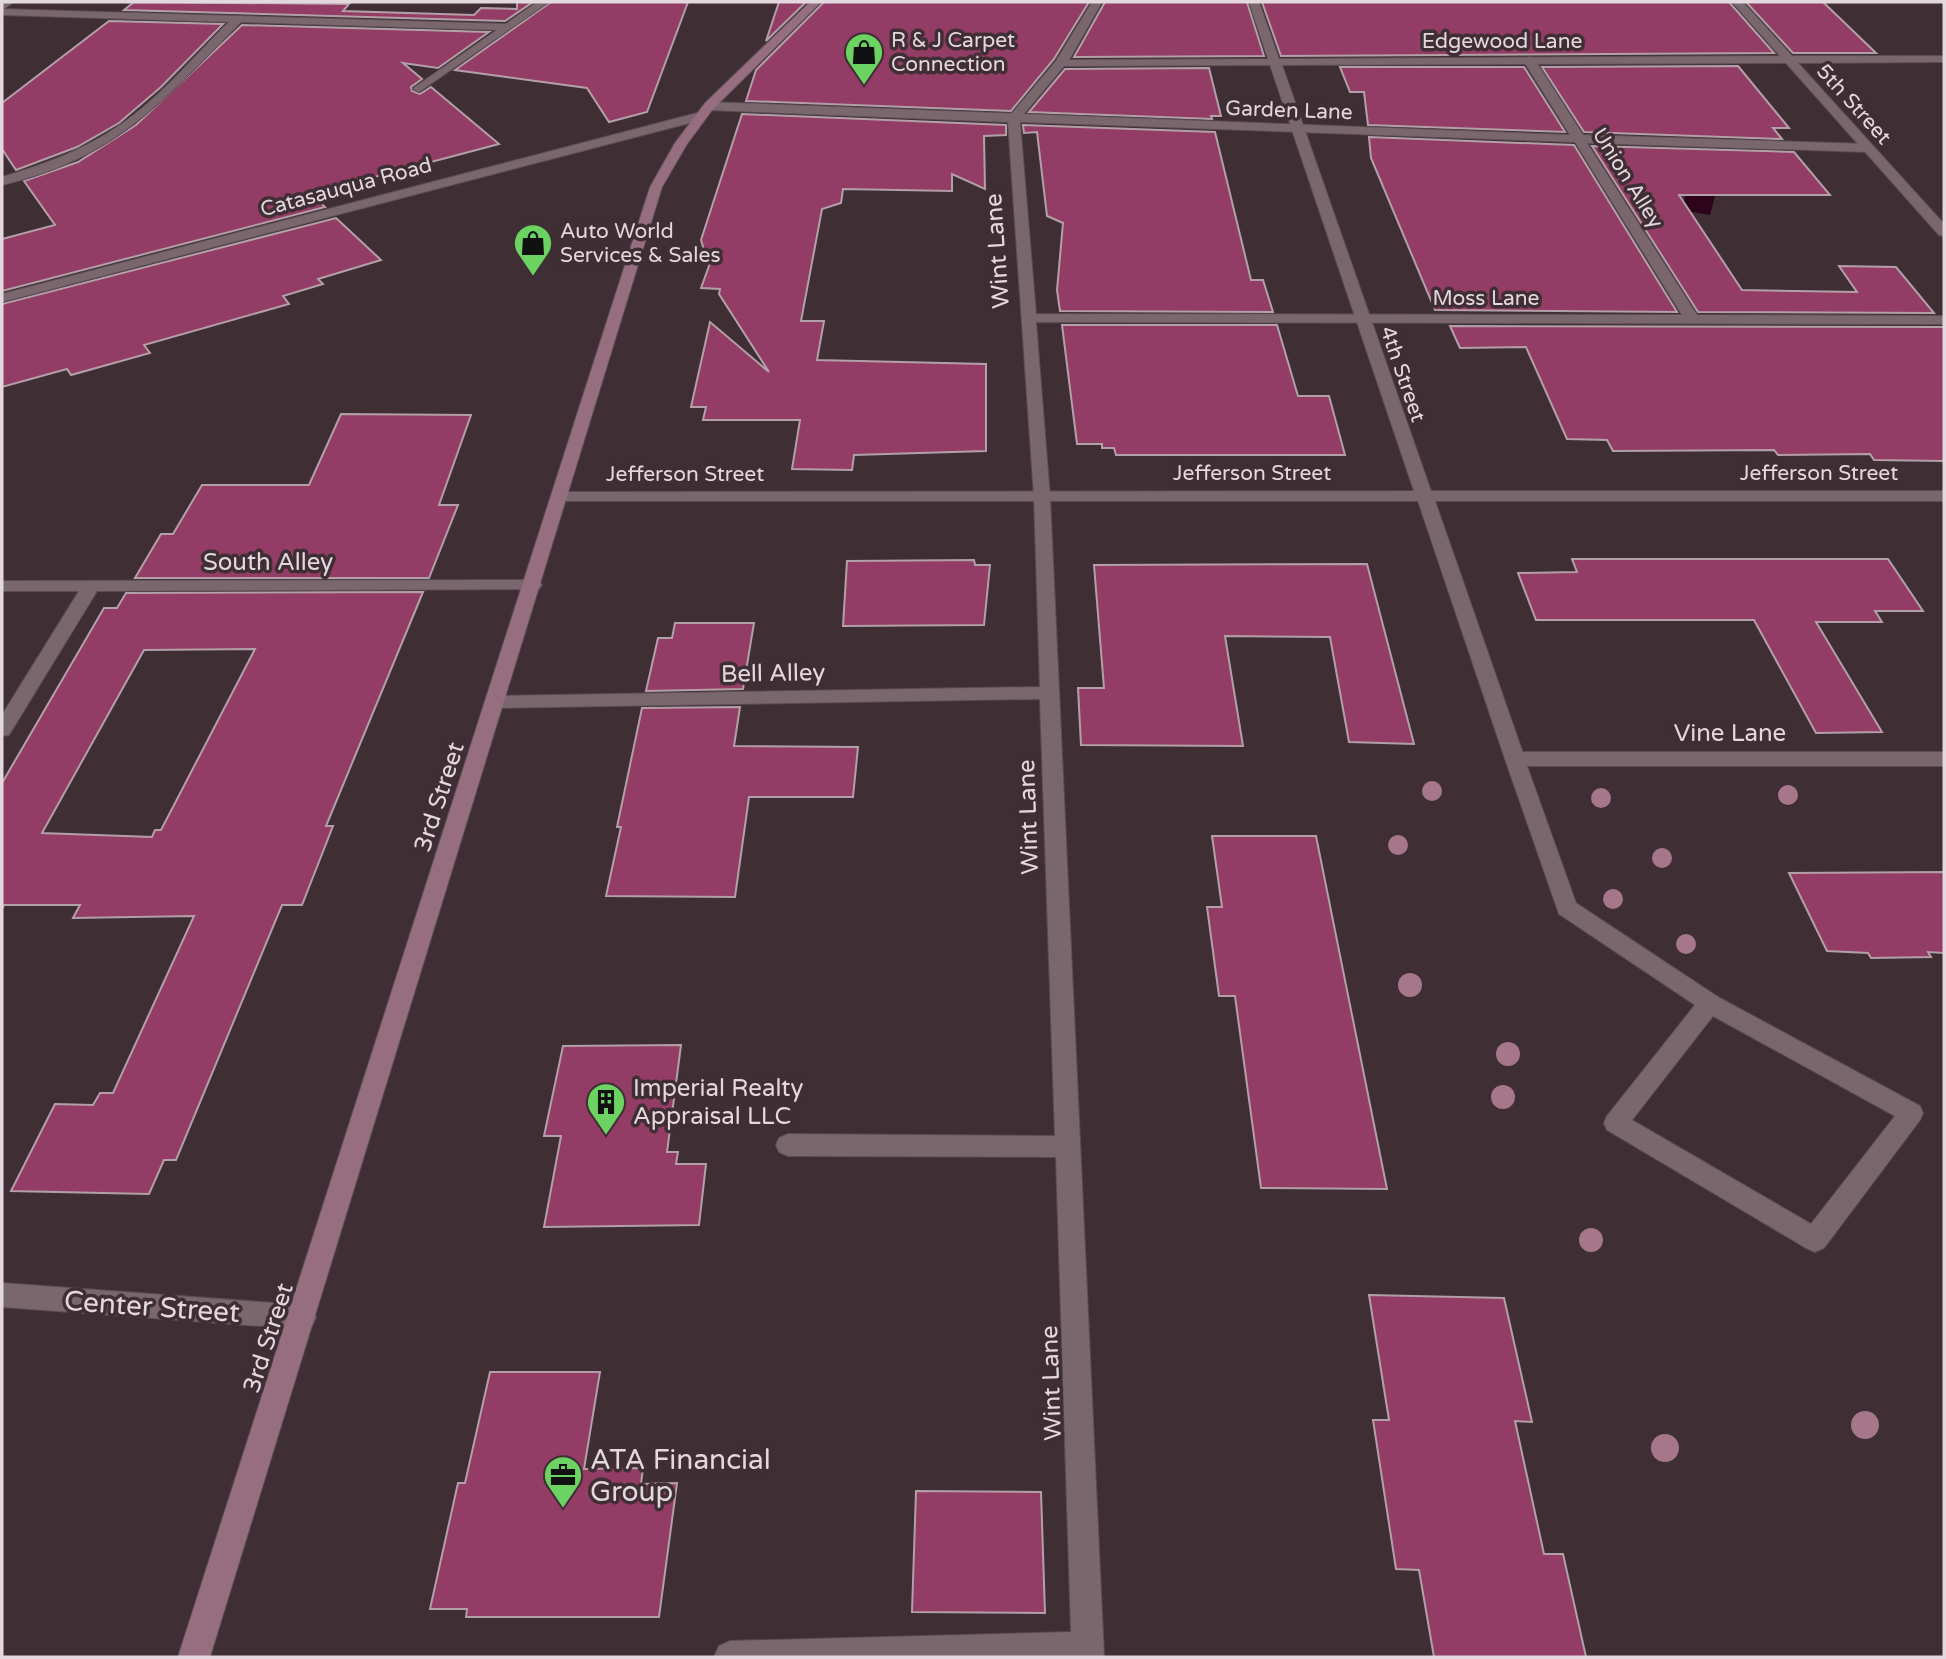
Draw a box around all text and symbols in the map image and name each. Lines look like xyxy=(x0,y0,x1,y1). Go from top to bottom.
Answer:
place label: R & J Carpet Connection xyxy=(891,28,1015,77)
street label: Edgewood Lane xyxy=(1422,29,1582,54)
shop icon: R & J Carpet Connection xyxy=(843,31,885,86)
street label: 5th Street xyxy=(1811,59,1896,150)
street label: Garden Lane xyxy=(1225,96,1353,125)
street label: Union Alley xyxy=(1587,123,1668,233)
street label: Catasauqua Road xyxy=(258,153,435,222)
street label: Wint Lane xyxy=(979,192,1016,309)
place label: Auto World Services & Sales xyxy=(560,219,721,268)
shop icon: Auto World Services & Sales xyxy=(512,222,554,277)
street label: Moss Lane xyxy=(1433,286,1540,311)
street label: 4th Street xyxy=(1375,323,1431,425)
street label: Jefferson Street xyxy=(1173,461,1331,486)
street label: Jefferson Street xyxy=(1740,461,1898,486)
street label: Jefferson Street xyxy=(606,462,764,487)
street label: South Alley xyxy=(203,548,333,577)
street label: Bell Alley xyxy=(721,658,826,689)
street label: Vine Lane xyxy=(1674,719,1786,748)
street label: 3rd Street xyxy=(408,739,471,856)
street label: Wint Lane xyxy=(1012,759,1045,875)
place label: Imperial Realty Appraisal LLC xyxy=(633,1074,803,1131)
building icon: Imperial Realty Appraisal LLC xyxy=(585,1081,627,1136)
street label: 3rd Street xyxy=(237,1280,300,1397)
street label: Center Street xyxy=(63,1284,241,1330)
street label: Wint Lane xyxy=(1035,1325,1068,1441)
place label: ATA Financial Group xyxy=(590,1443,771,1509)
office icon: ATA Financial Group xyxy=(542,1454,584,1509)

